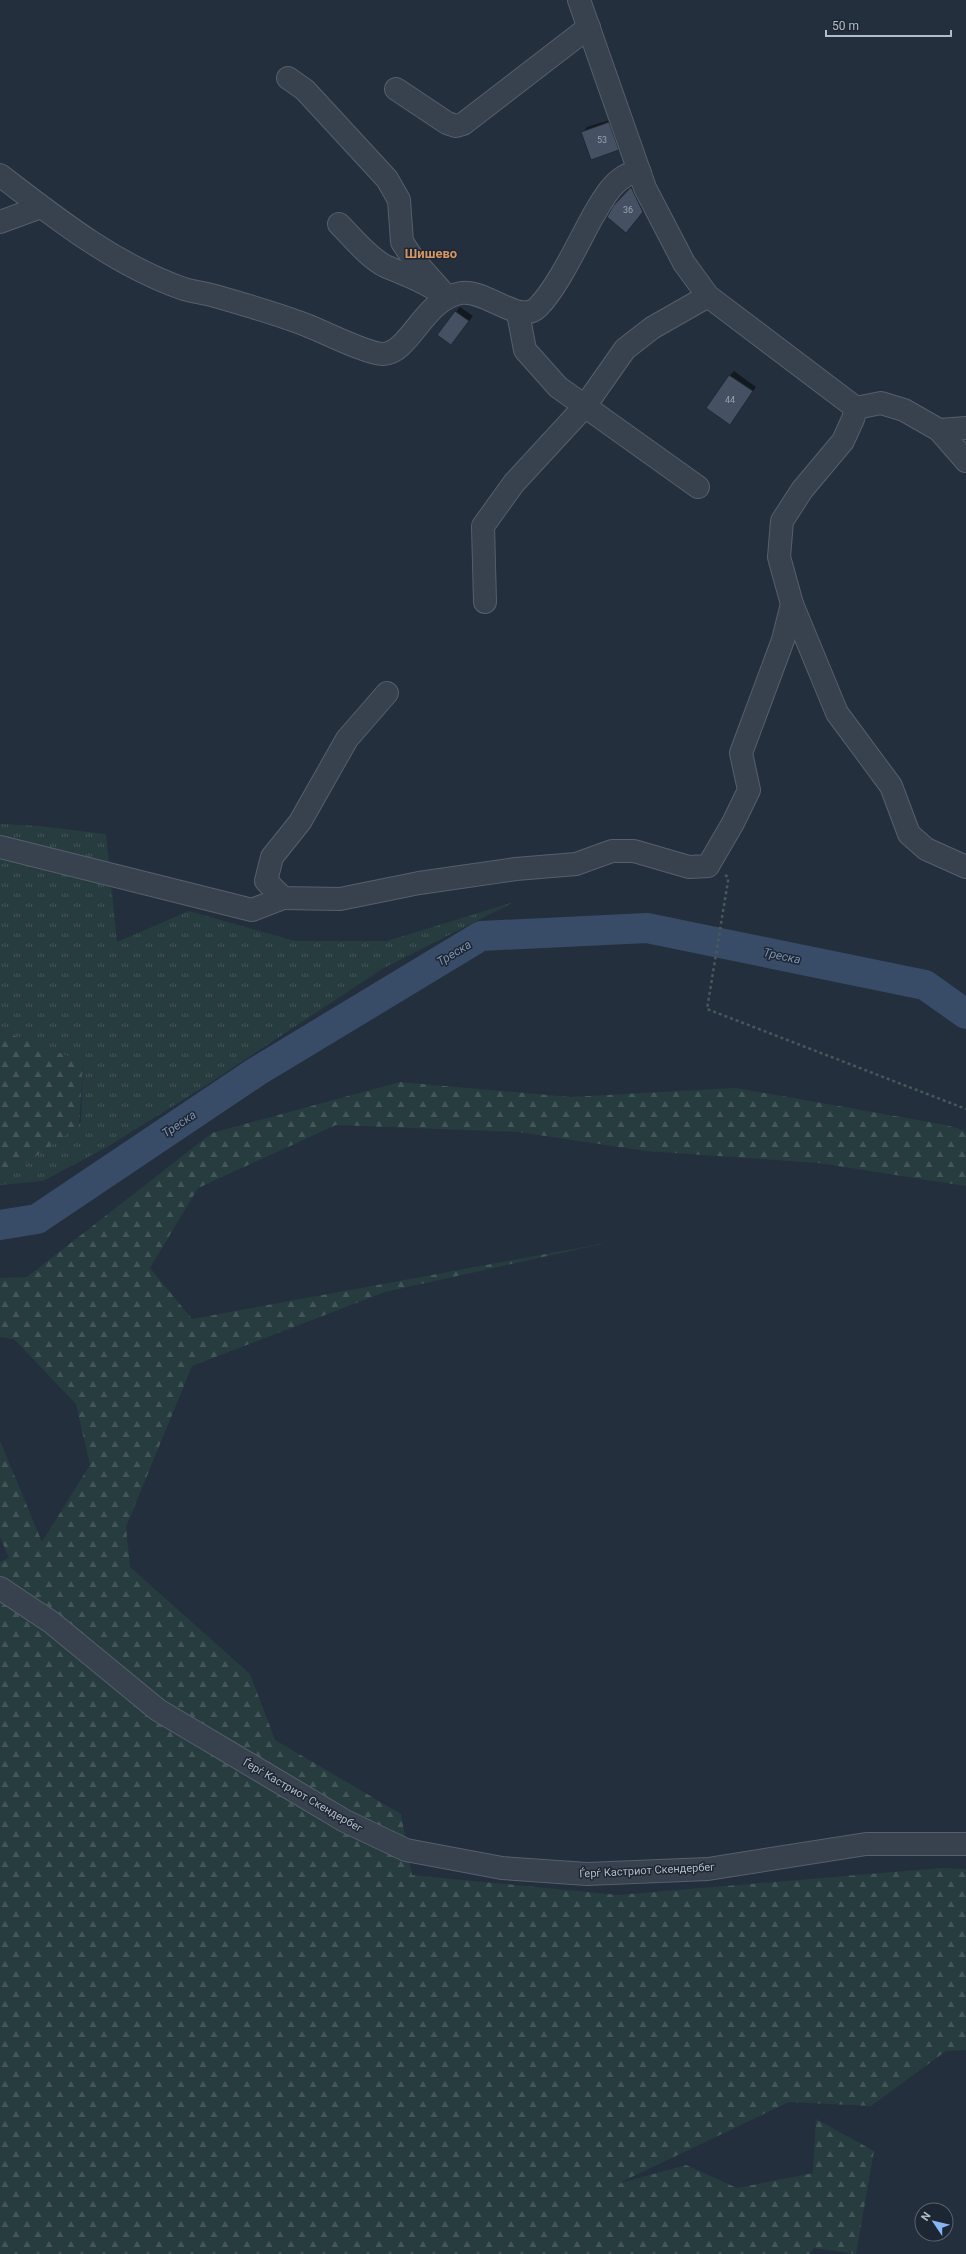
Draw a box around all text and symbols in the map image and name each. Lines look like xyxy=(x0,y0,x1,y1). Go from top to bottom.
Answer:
scale bar xyxy=(826,12,951,38)
text: 50 m xyxy=(832,19,859,33)
house number: 53 xyxy=(597,135,607,145)
house number: 36 xyxy=(623,205,633,215)
district label: Шишево xyxy=(405,246,457,261)
house number: 44 xyxy=(725,395,735,405)
water label: Треска xyxy=(434,937,474,969)
water label: Треска xyxy=(762,945,802,967)
water label: Треска xyxy=(159,1108,199,1140)
street label: Ѓерѓ Кастриот Скендербег xyxy=(241,1756,365,1835)
street label: Ѓерѓ Кастриот Скендербег xyxy=(579,1860,715,1881)
north arrow xyxy=(914,2202,954,2242)
text: N xyxy=(919,2209,934,2223)

